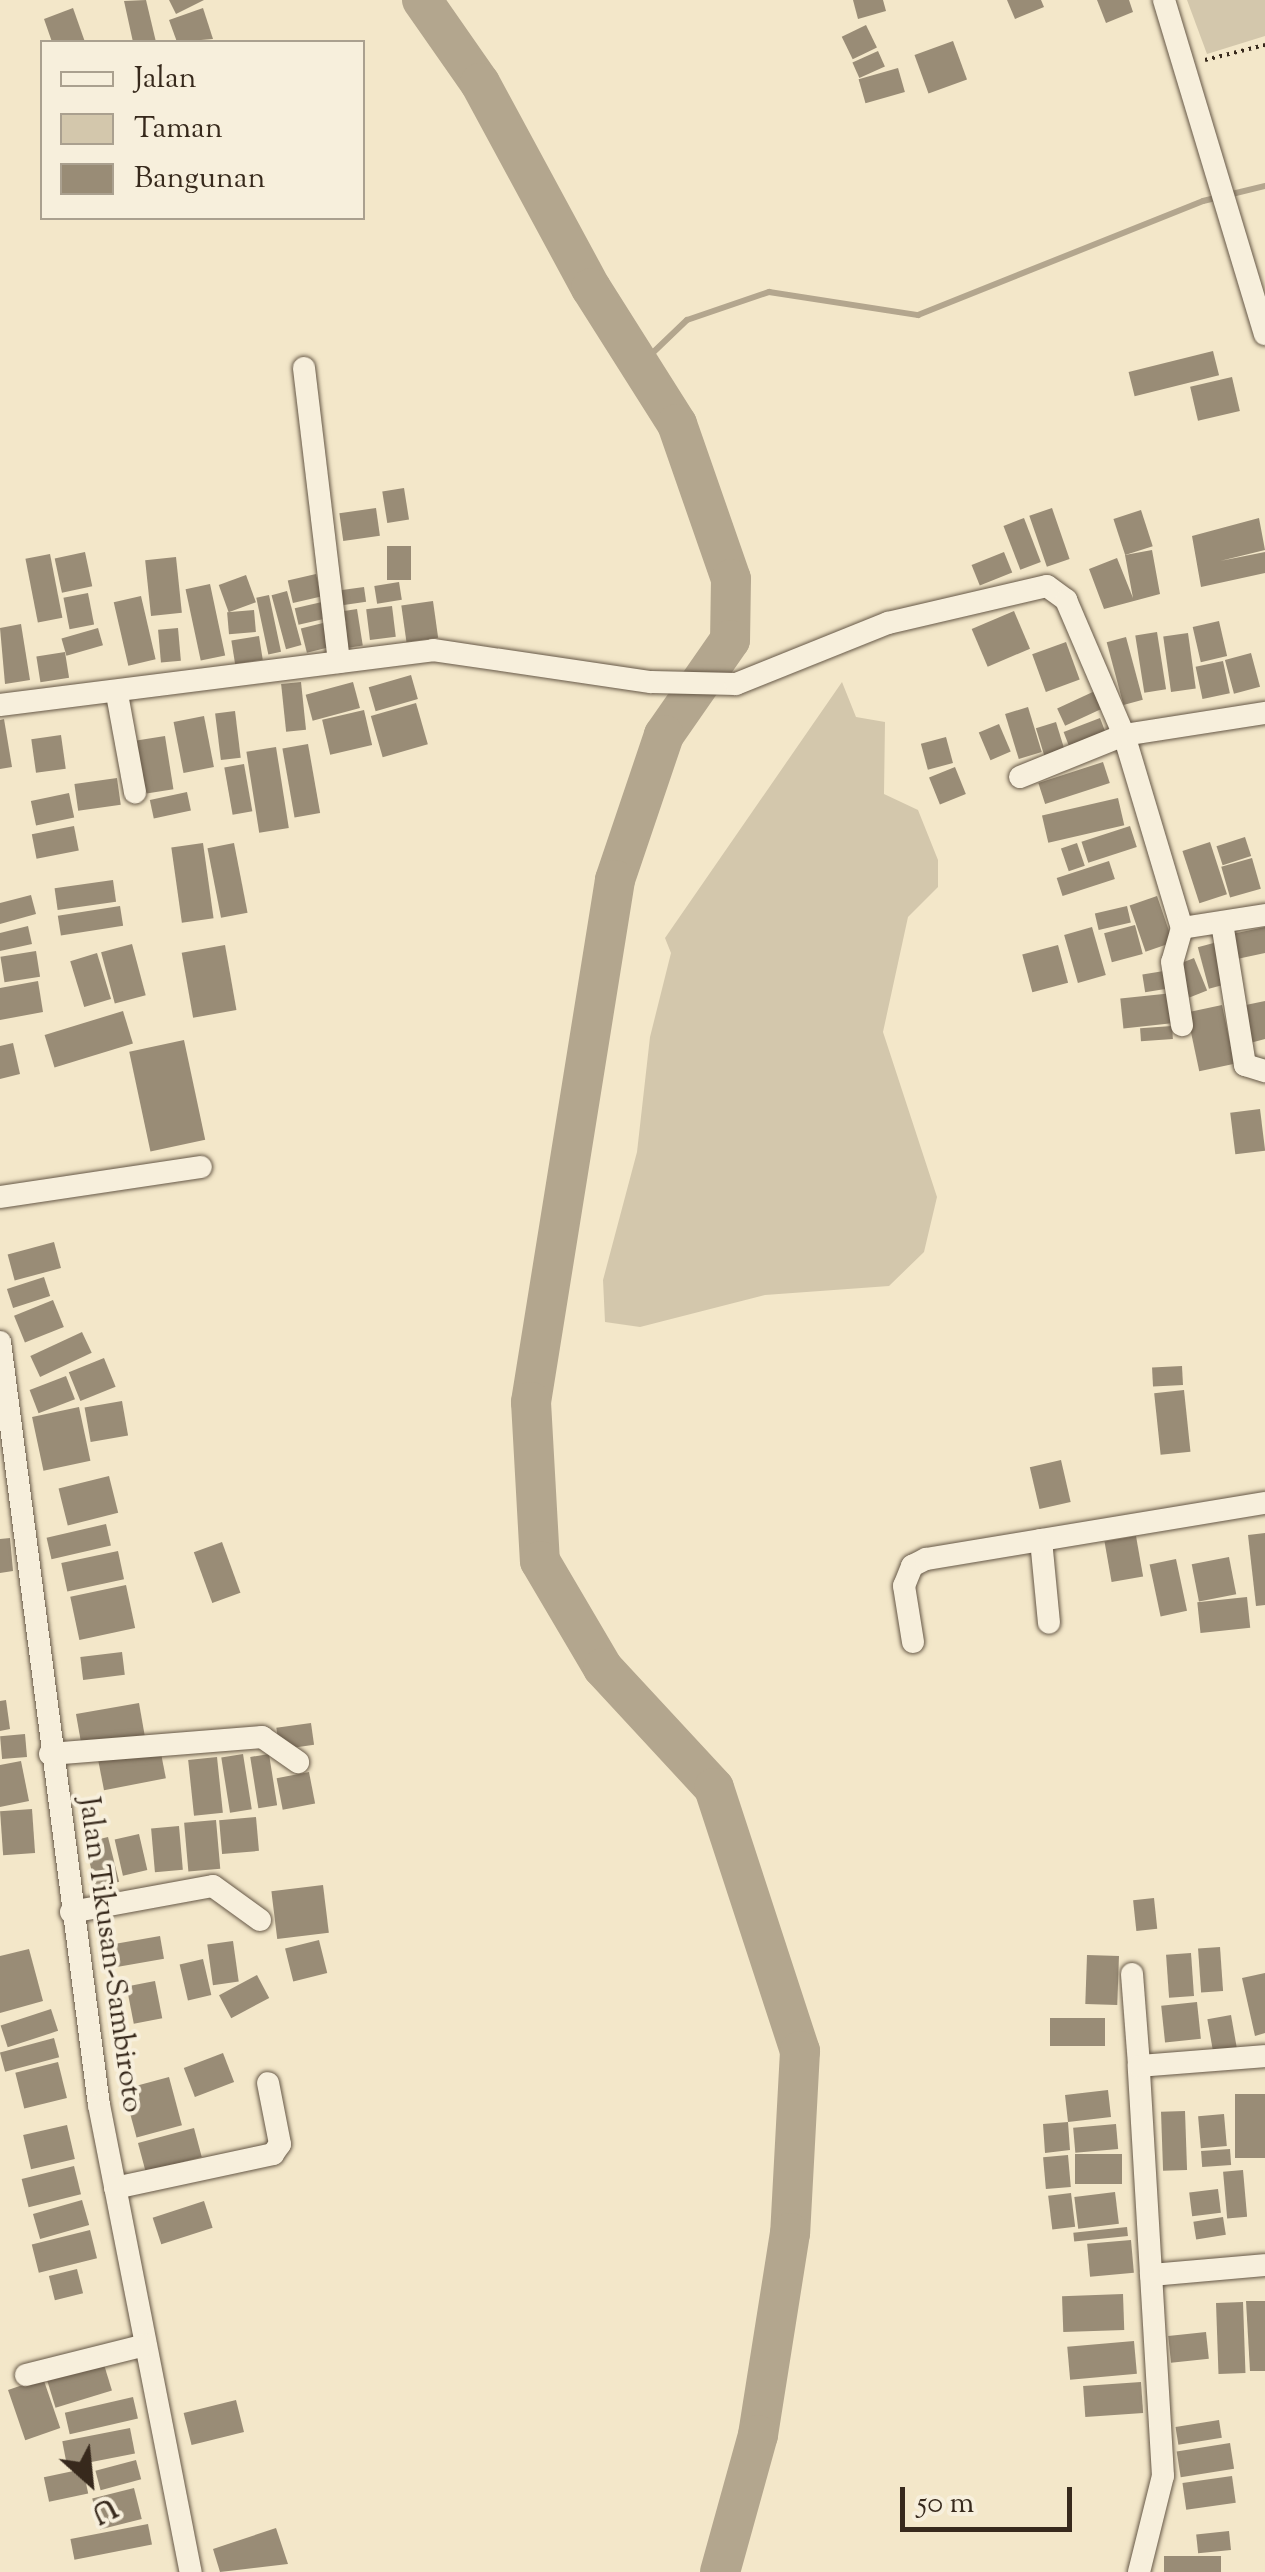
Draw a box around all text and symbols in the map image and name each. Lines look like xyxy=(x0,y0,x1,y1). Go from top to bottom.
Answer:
legend xyxy=(40,40,365,220)
text: Jalan xyxy=(134,58,196,101)
text: Taman xyxy=(134,108,223,151)
text: Bangunan xyxy=(134,158,265,201)
street label: Jalan Tikusan-Sambiroto xyxy=(69,1795,149,2115)
north arrow xyxy=(40,2432,140,2532)
scale bar xyxy=(905,2467,1078,2529)
text: 50 m xyxy=(917,2483,974,2526)
text: U xyxy=(84,2486,123,2532)

